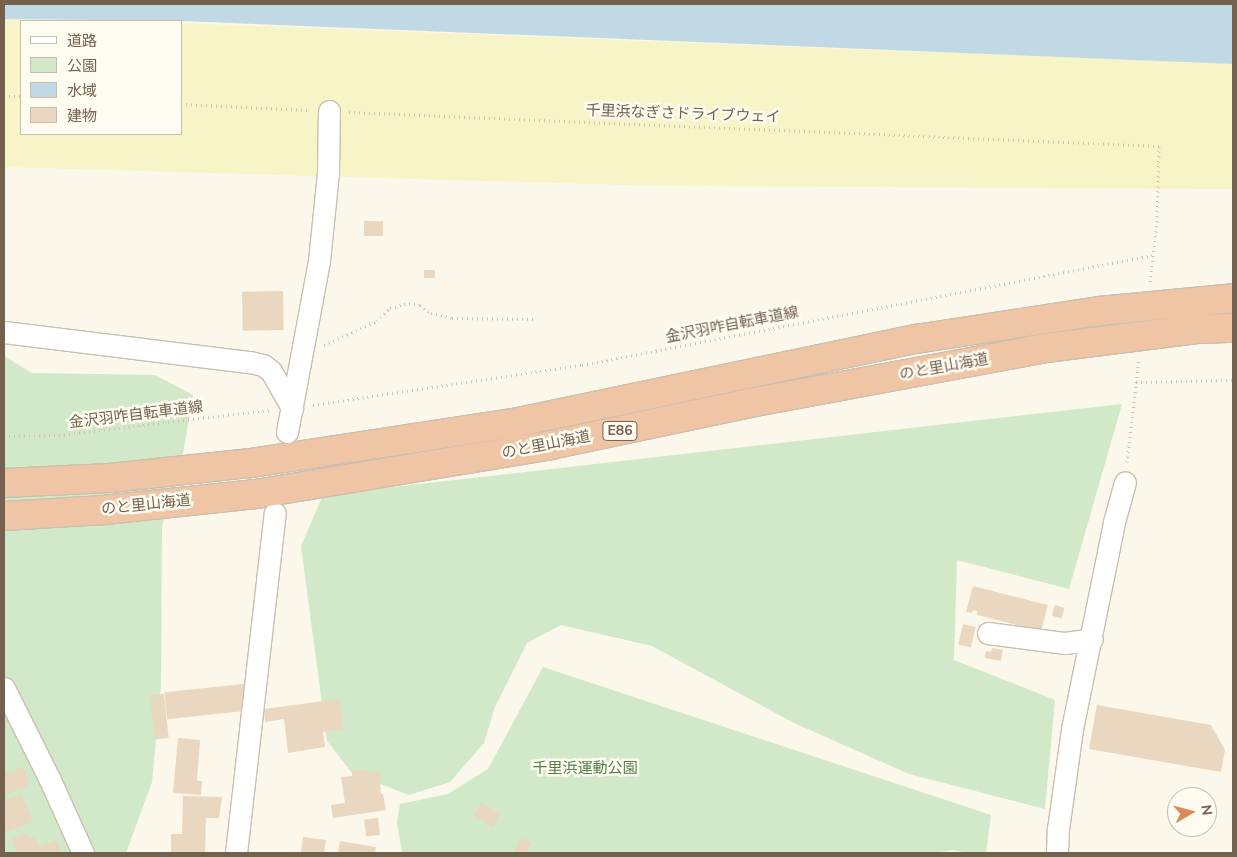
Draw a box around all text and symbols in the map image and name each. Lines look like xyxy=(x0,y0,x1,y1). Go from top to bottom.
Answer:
legend xyxy=(20,20,182,135)
text: 道路 xyxy=(67,31,97,51)
text: 公園 xyxy=(67,56,97,76)
text: 水域 xyxy=(67,81,97,101)
street label: 千里浜なぎさドライブウェイ xyxy=(585,102,781,126)
text: 建物 xyxy=(67,106,97,126)
street label: 金沢羽咋自転車道線 xyxy=(664,303,800,347)
street label: のと里山海道 xyxy=(898,350,990,384)
street label: 金沢羽咋自転車道線 xyxy=(68,398,204,432)
road number: E86 xyxy=(601,420,639,442)
street label: のと里山海道 xyxy=(500,428,592,462)
street label: のと里山海道 xyxy=(100,491,192,519)
park label: 千里浜運動公園 xyxy=(533,760,637,778)
north arrow xyxy=(1167,787,1217,837)
text: N xyxy=(1196,803,1216,816)

